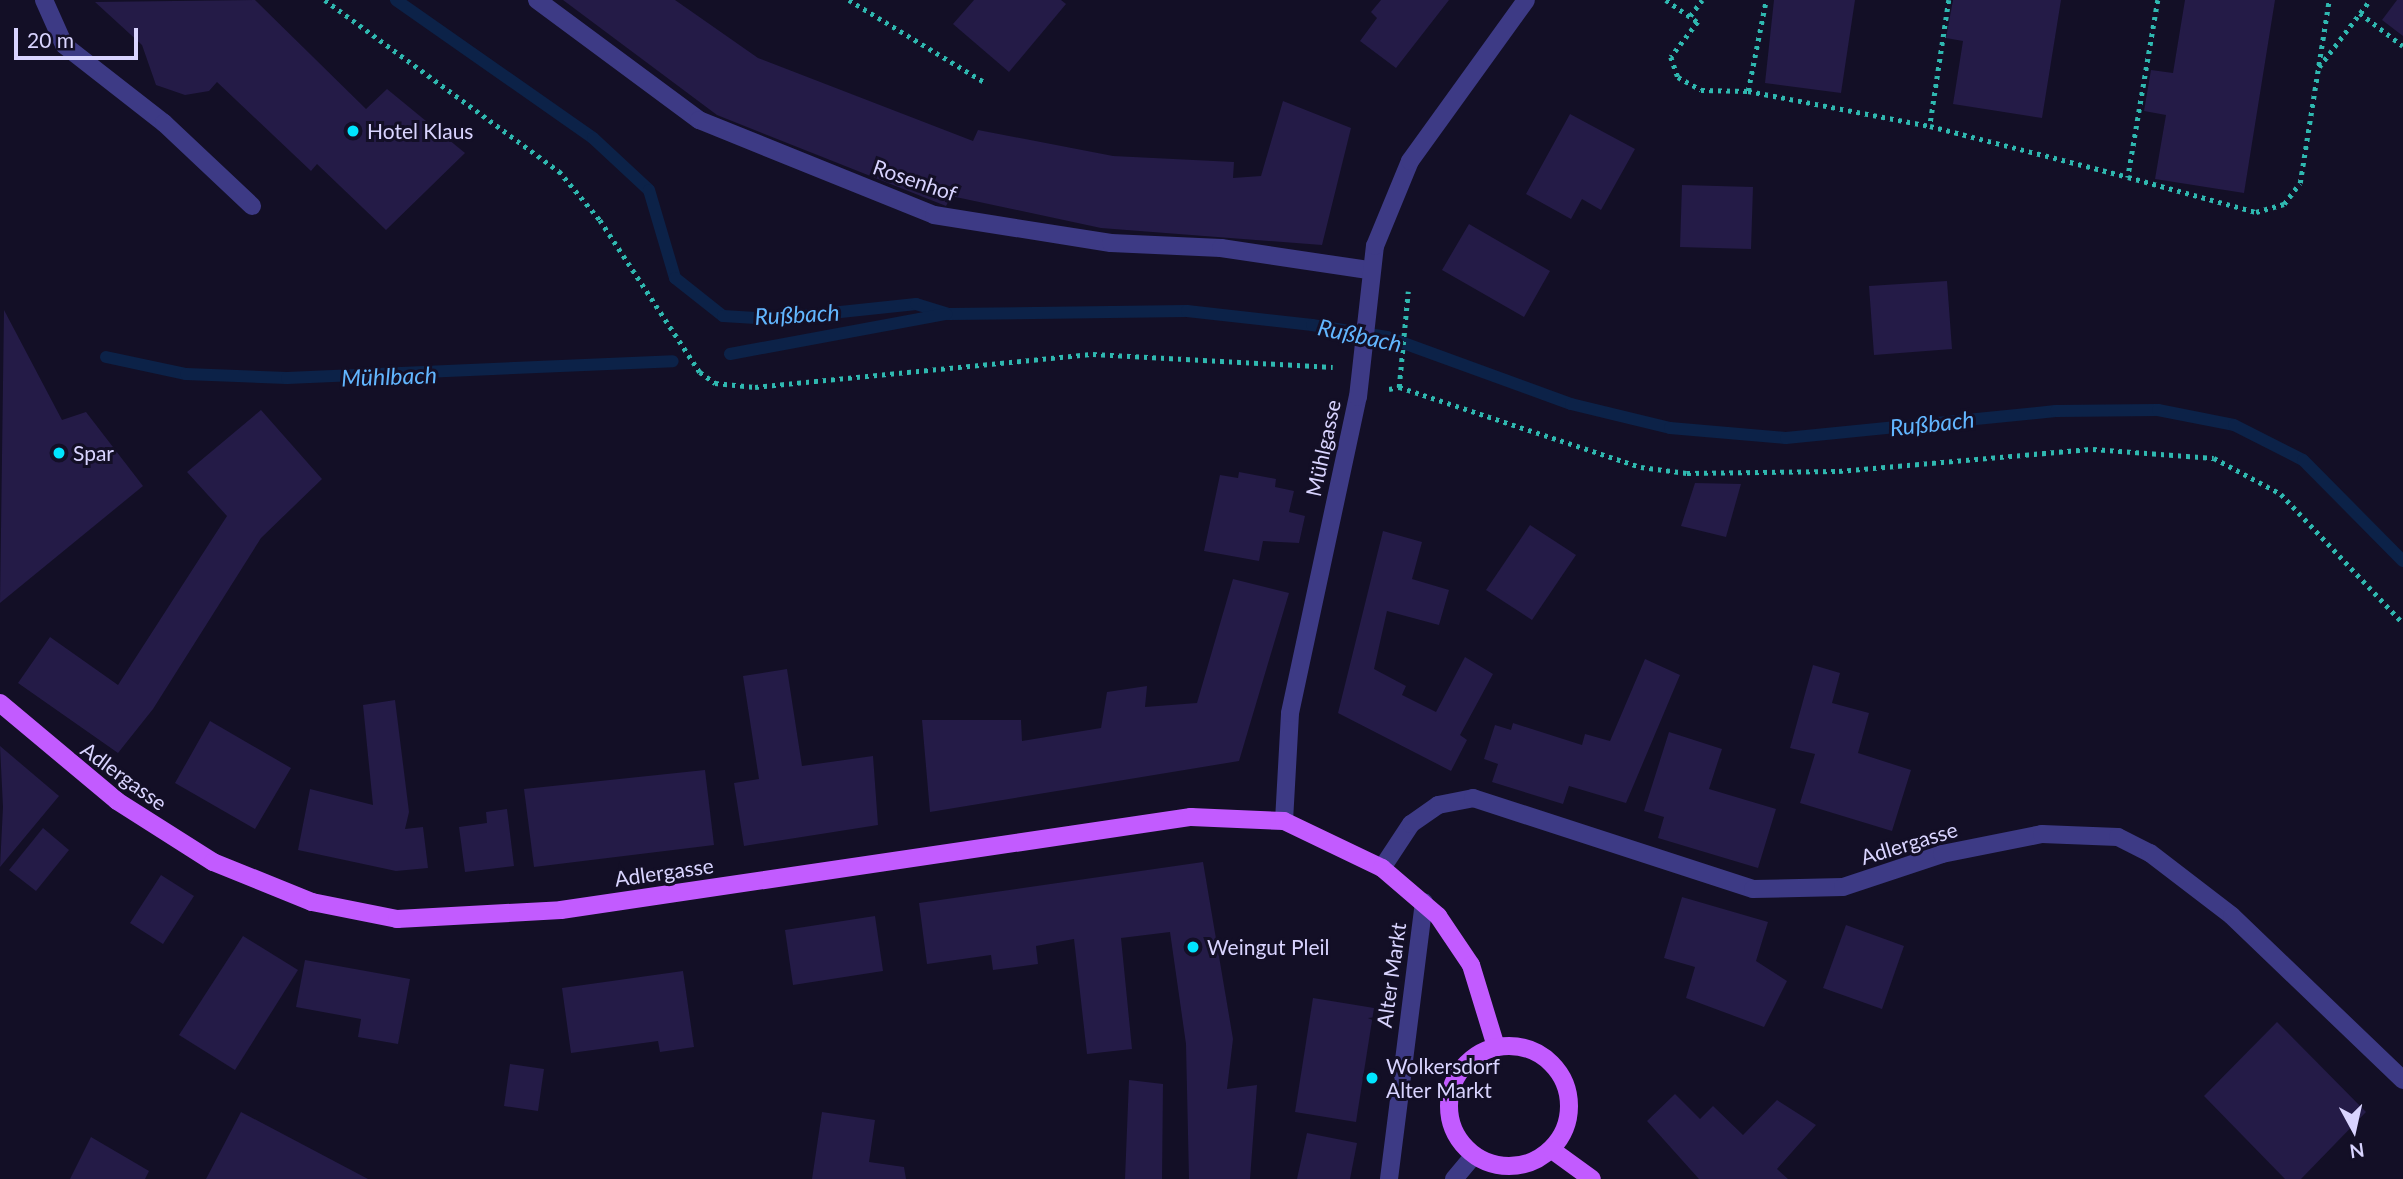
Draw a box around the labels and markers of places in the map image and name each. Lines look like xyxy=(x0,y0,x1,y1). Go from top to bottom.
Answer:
place label: Hotel Klaus xyxy=(367,118,473,144)
marker: Hotel Klaus xyxy=(345,123,361,139)
place label: Spar xyxy=(73,440,114,466)
marker: Spar xyxy=(51,445,67,461)
place label: Weingut Pleil xyxy=(1207,934,1330,960)
marker: Weingut Pleil xyxy=(1185,939,1201,955)
place label: Wolkersdorf Alter Markt xyxy=(1386,1053,1500,1103)
marker: Wolkersdorf Alter Markt xyxy=(1364,1070,1380,1086)

